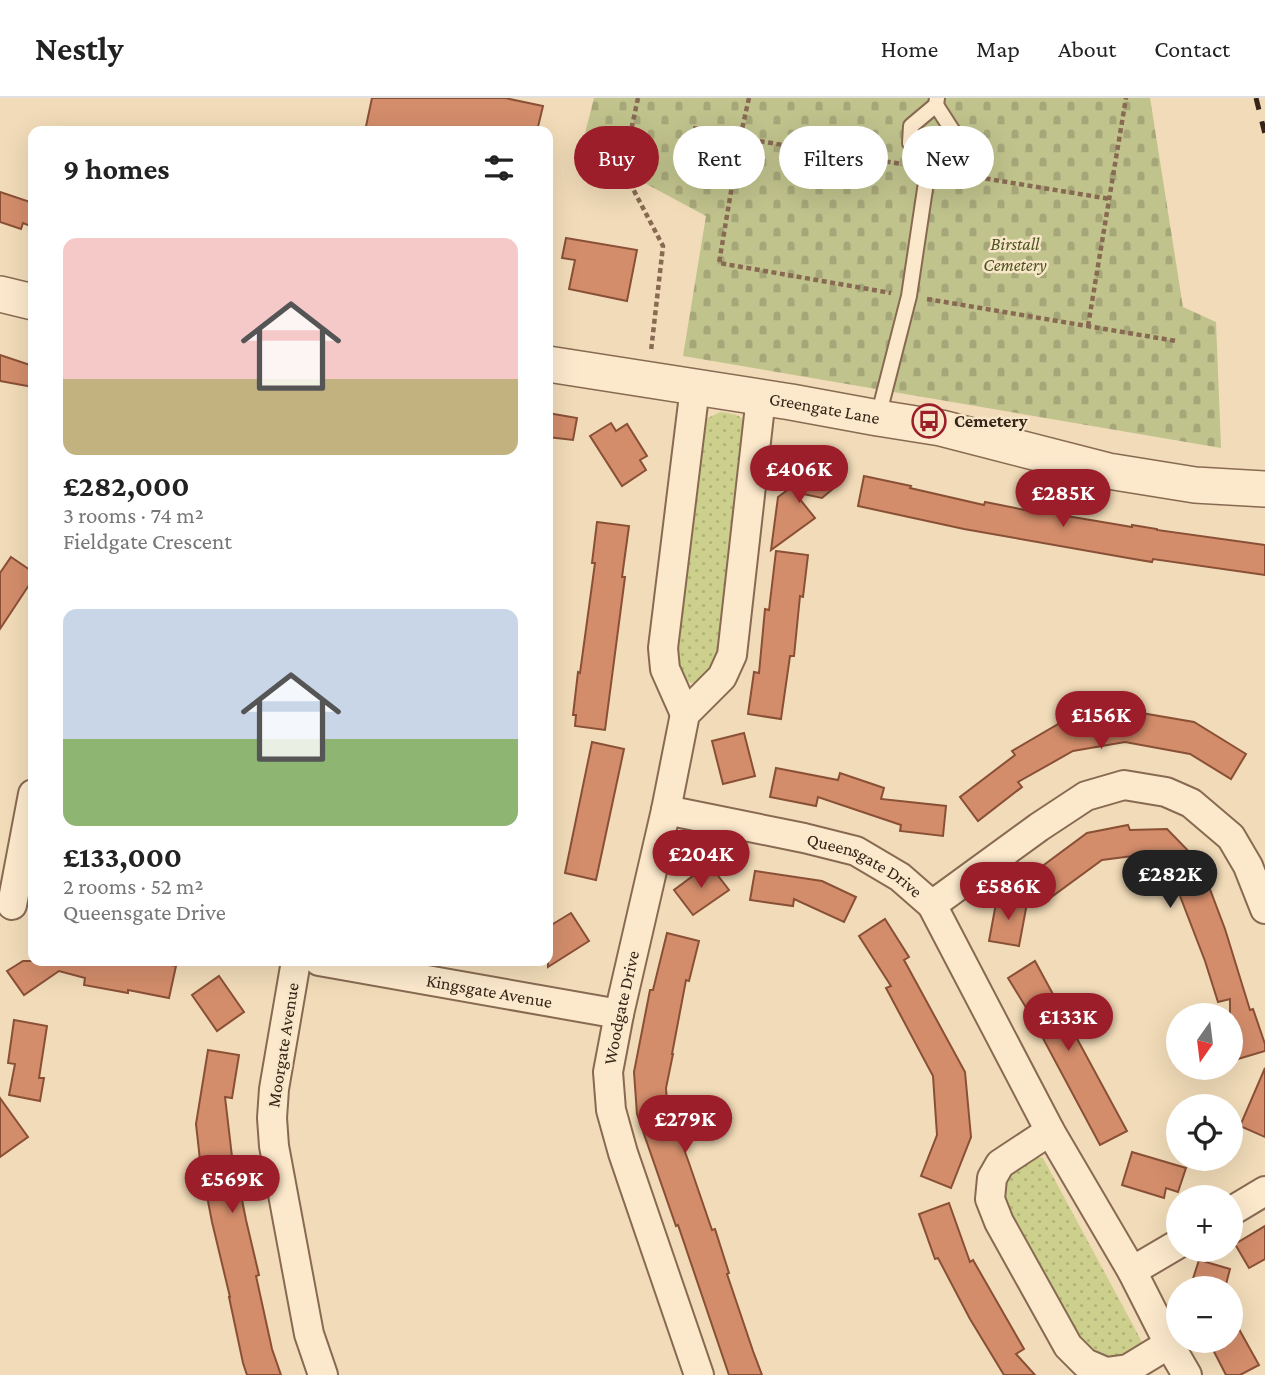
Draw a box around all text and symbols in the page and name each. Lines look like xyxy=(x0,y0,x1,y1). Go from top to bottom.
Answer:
text: Nestly xyxy=(35,30,123,67)
text: Home xyxy=(881,35,938,62)
text: Map xyxy=(976,35,1020,62)
text: About xyxy=(1058,35,1116,62)
text: Contact xyxy=(1154,35,1230,62)
chip: Buy xyxy=(574,126,659,189)
chip: Rent xyxy=(673,126,765,189)
chip: Filters xyxy=(779,126,888,189)
chip: New xyxy=(902,126,994,189)
icon: filters xyxy=(480,149,518,187)
text: 9 homes xyxy=(63,152,170,185)
park label: Birstall Cemetery xyxy=(983,234,1047,275)
icon: home xyxy=(228,283,354,409)
street label: Greengate Lane xyxy=(768,389,881,428)
bus stop icon: Cemetery xyxy=(910,402,948,440)
place label: Cemetery xyxy=(954,411,1028,431)
pin: £406K xyxy=(750,446,848,505)
text: £406K xyxy=(766,455,832,481)
text: £282,000 xyxy=(63,469,189,502)
pin: £285K xyxy=(1014,470,1112,529)
text: £285K xyxy=(1031,479,1095,505)
text: 3 rooms · 74 m² xyxy=(63,502,204,528)
text: Fieldgate Crescent xyxy=(63,528,232,554)
icon: home xyxy=(228,654,354,780)
pin: £156K xyxy=(1052,692,1150,751)
text: £156K xyxy=(1071,701,1131,727)
street label: Queensgate Drive xyxy=(805,829,926,902)
pin: £204K xyxy=(652,830,750,890)
text: £133,000 xyxy=(63,840,182,873)
text: £204K xyxy=(669,840,733,866)
pin: £282K xyxy=(1121,850,1219,910)
text: £282K xyxy=(1138,860,1202,886)
pin: £586K xyxy=(959,862,1057,922)
text: £586K xyxy=(976,872,1040,898)
text: 2 rooms · 52 m² xyxy=(63,873,203,899)
text: Queensgate Drive xyxy=(63,899,226,925)
street label: Woodgate Drive xyxy=(600,949,643,1067)
street label: Kingsgate Avenue xyxy=(425,970,554,1012)
street label: Moorgate Avenue xyxy=(263,981,303,1109)
pin: £133K xyxy=(1019,993,1117,1053)
text: £133K xyxy=(1039,1003,1097,1029)
north arrow xyxy=(1166,1003,1242,1080)
map controls xyxy=(1166,1003,1243,1353)
button: locate xyxy=(1166,1094,1243,1171)
pin: £279K xyxy=(636,1096,734,1155)
text: £279K xyxy=(654,1105,716,1131)
pin: £569K xyxy=(183,1156,281,1215)
text: £569K xyxy=(201,1165,263,1191)
button: + xyxy=(1166,1185,1243,1262)
button: − xyxy=(1166,1276,1243,1353)

